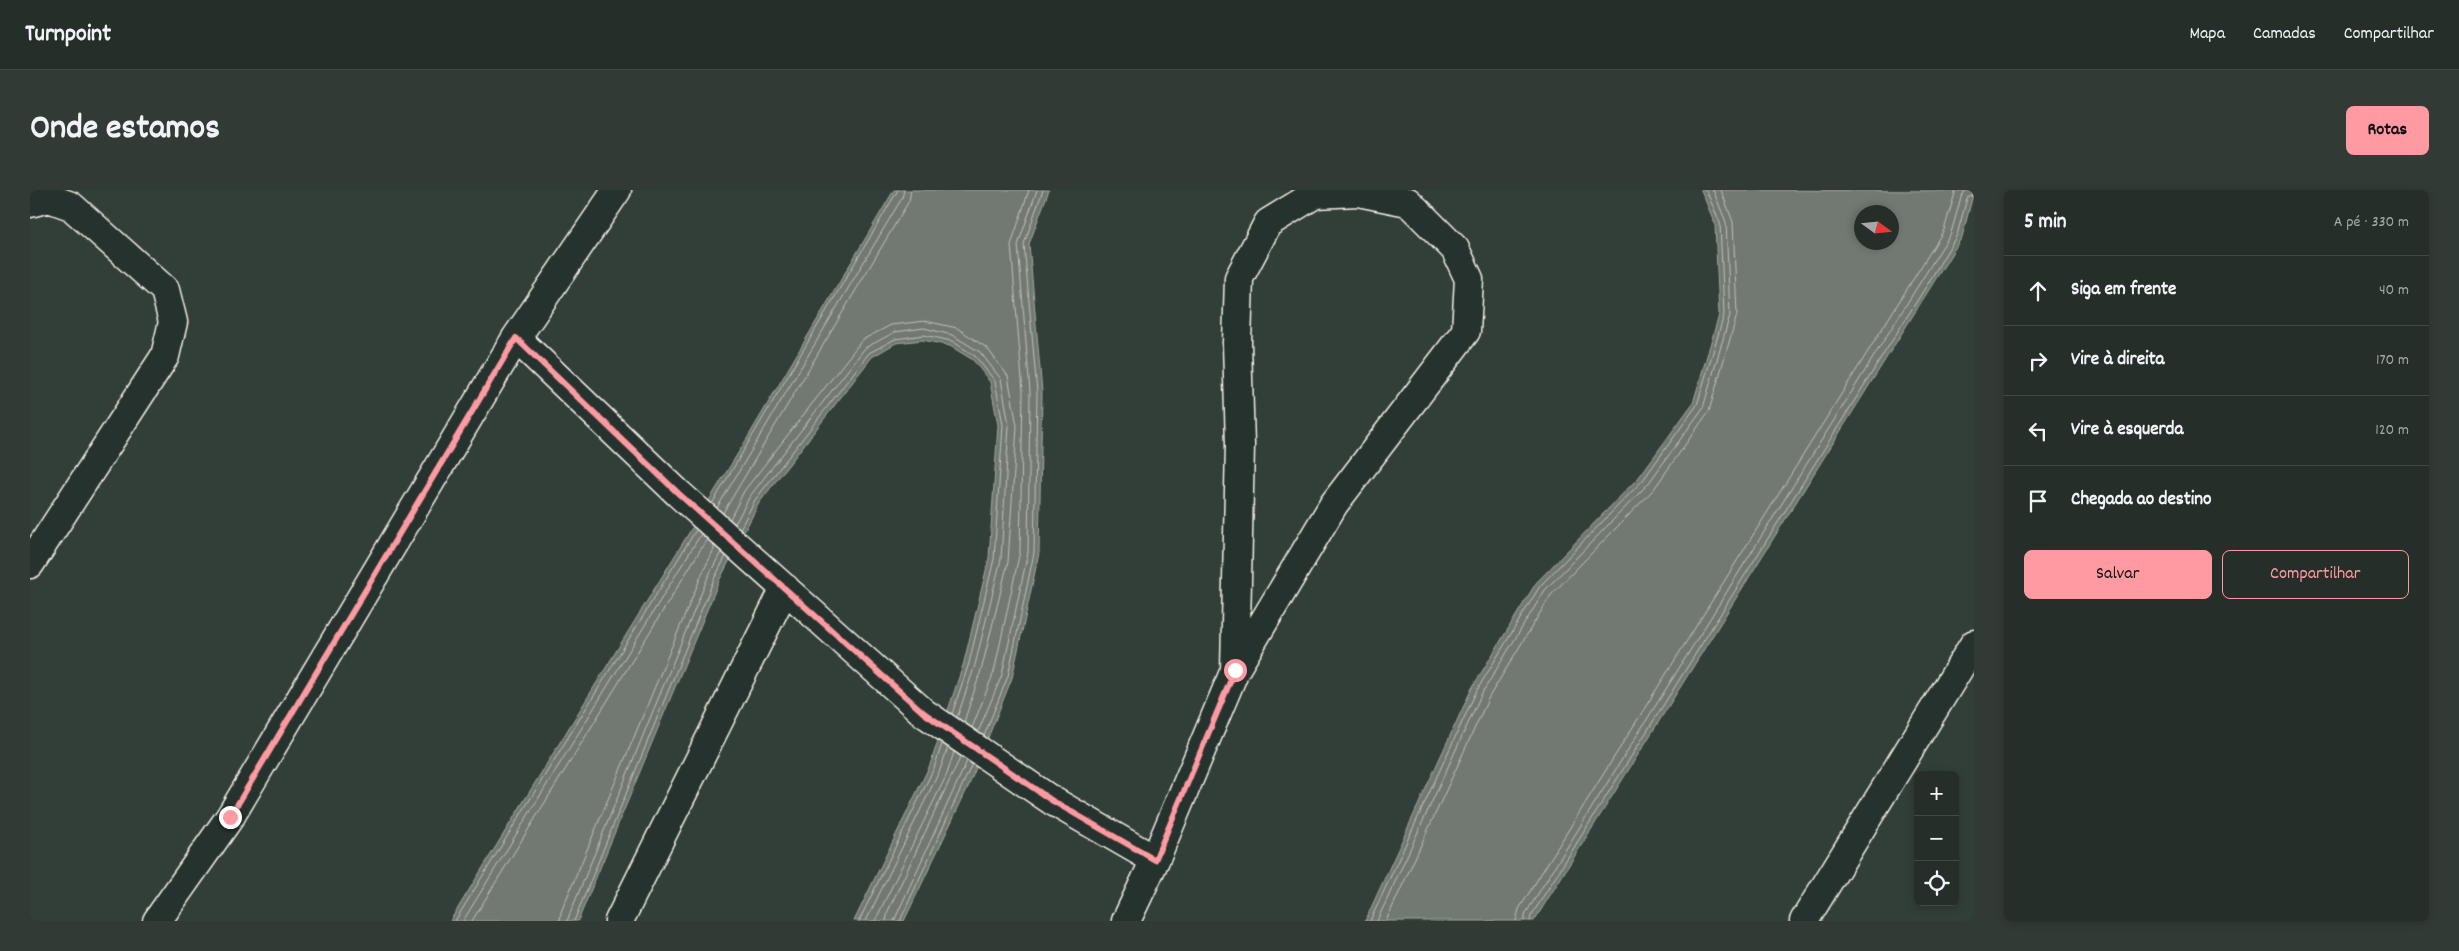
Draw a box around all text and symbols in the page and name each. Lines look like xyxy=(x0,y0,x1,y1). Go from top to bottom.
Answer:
text: Turnpoint xyxy=(25,18,111,52)
text: Mapa xyxy=(2189,22,2225,47)
text: Camadas xyxy=(2253,22,2316,47)
text: Compartilhar xyxy=(2344,22,2434,47)
text: Onde estamos xyxy=(30,105,220,155)
button: Rotas xyxy=(2346,106,2429,155)
north arrow xyxy=(1854,205,1899,250)
text: 5 min xyxy=(2024,208,2067,238)
text: A pé · 330 m xyxy=(2334,211,2409,234)
icon: ahead xyxy=(2024,277,2052,305)
text: Siga em frente xyxy=(2071,277,2176,304)
text: 40 m xyxy=(2379,279,2409,302)
icon: right xyxy=(2024,347,2052,375)
text: Vire à direita xyxy=(2071,347,2164,374)
text: 170 m xyxy=(2376,349,2409,372)
icon: left xyxy=(2024,417,2052,445)
text: Vire à esquerda xyxy=(2071,417,2183,444)
text: 120 m xyxy=(2375,419,2409,442)
icon: arrive xyxy=(2024,487,2052,515)
text: Chegada ao destino xyxy=(2071,487,2212,514)
button: Salvar xyxy=(2024,550,2212,599)
button: Compartilhar xyxy=(2222,550,2409,599)
route start xyxy=(1224,659,1247,682)
map controls xyxy=(1914,771,1959,906)
button: + xyxy=(1914,771,1959,816)
route end xyxy=(219,806,242,829)
button: − xyxy=(1914,816,1959,861)
button: locate xyxy=(1914,861,1959,906)

